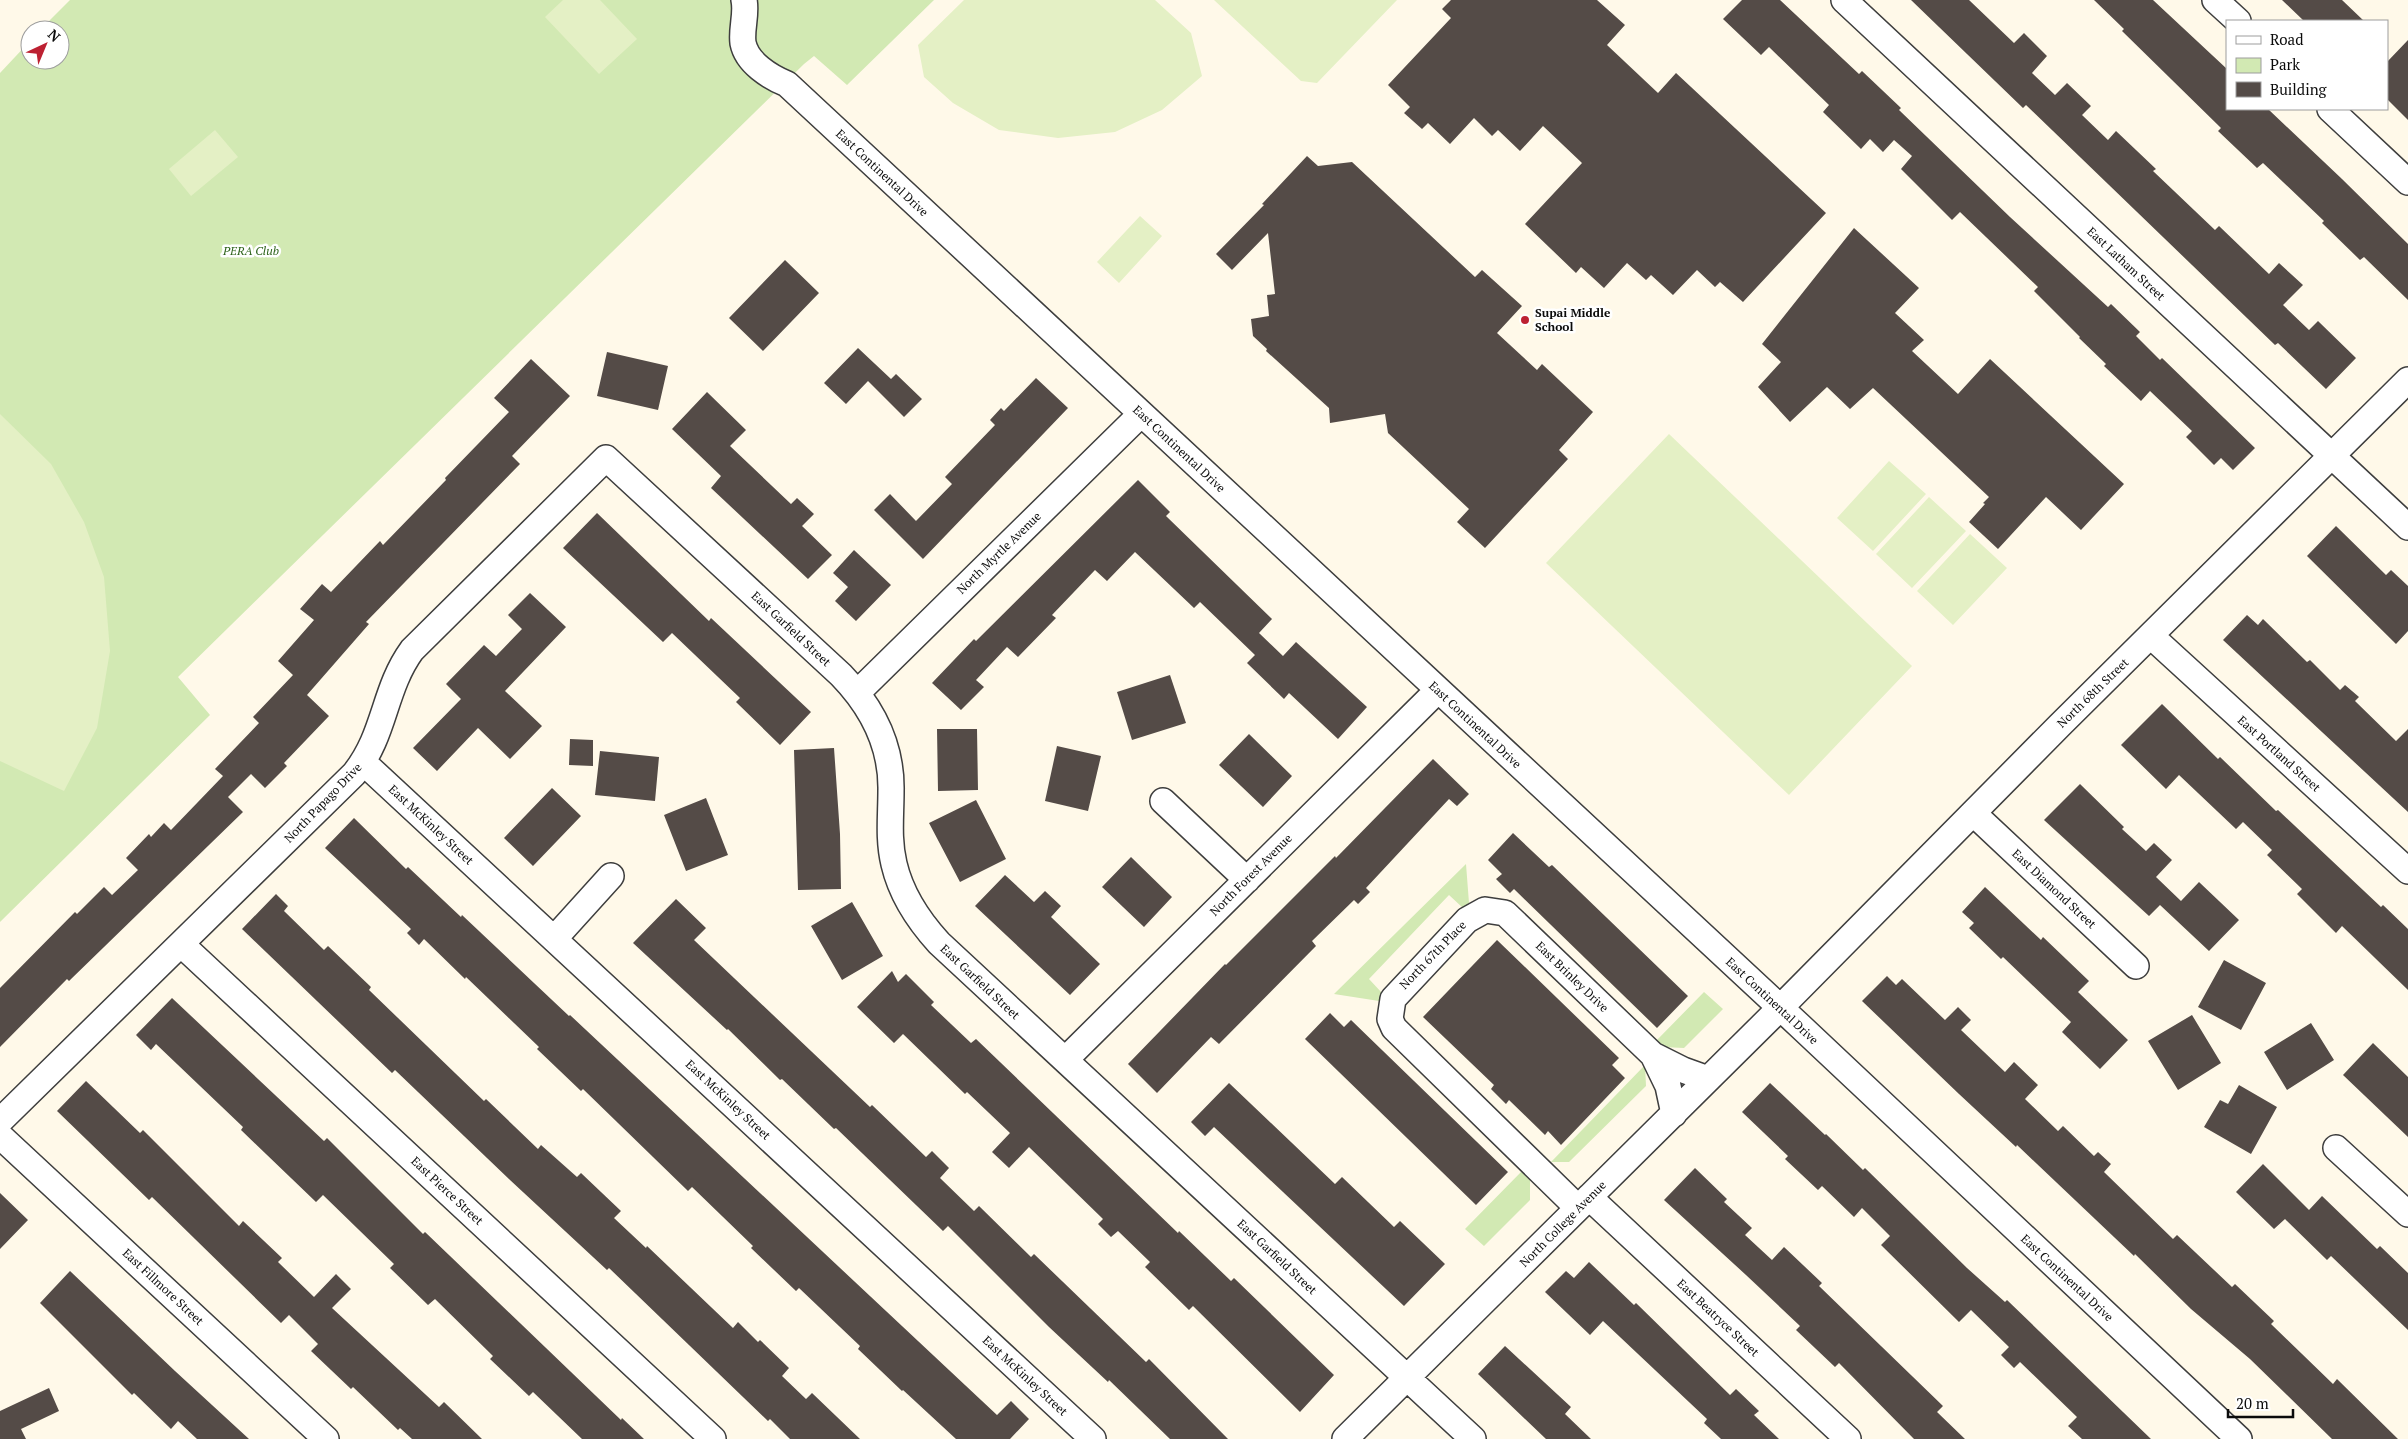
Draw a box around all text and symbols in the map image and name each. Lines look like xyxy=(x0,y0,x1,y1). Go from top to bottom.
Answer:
north arrow xyxy=(20,20,70,70)
legend xyxy=(2226,20,2388,110)
text: N xyxy=(44,25,65,46)
text: Road xyxy=(2270,29,2303,49)
text: Park xyxy=(2270,54,2300,74)
text: Building xyxy=(2270,79,2328,99)
street label: East Continental Drive xyxy=(833,126,932,219)
street label: East Latham Street xyxy=(2084,224,2169,304)
park label: PERA Club xyxy=(222,243,279,258)
place label: Supai Middle School xyxy=(1535,305,1611,334)
marker: Supai Middle School xyxy=(1519,314,1531,326)
street label: East Continental Drive xyxy=(1130,402,1229,495)
street label: North Myrtle Avenue xyxy=(953,508,1044,597)
street label: East Garfield Street xyxy=(749,588,835,670)
street label: North 68th Street xyxy=(2054,654,2132,731)
street label: East Continental Drive xyxy=(1426,678,1525,771)
street label: East Portland Street xyxy=(2235,712,2324,795)
street label: North Papago Drive xyxy=(281,760,364,846)
street label: East McKinley Street xyxy=(386,781,477,868)
street label: North Forest Avenue xyxy=(1206,830,1295,919)
street label: East Diamond Street xyxy=(2009,846,2100,932)
street label: North 67th Place xyxy=(1396,917,1469,992)
street label: East Brinley Drive xyxy=(1533,938,1612,1015)
street label: East Garfield Street xyxy=(938,941,1024,1023)
street label: East Continental Drive xyxy=(1723,954,1822,1047)
street label: East McKinley Street xyxy=(683,1056,774,1143)
street label: East Pierce Street xyxy=(408,1153,487,1228)
street label: North College Avenue xyxy=(1516,1177,1609,1270)
street label: East Garfield Street xyxy=(1235,1216,1321,1298)
street label: East Continental Drive xyxy=(2018,1231,2117,1324)
street label: East Fillmore Street xyxy=(120,1245,207,1328)
street label: East Beatryce Street xyxy=(1674,1276,1763,1360)
street label: East McKinley Street xyxy=(980,1332,1071,1419)
scale bar xyxy=(2228,1386,2293,1418)
text: 20 m xyxy=(2236,1393,2269,1413)

